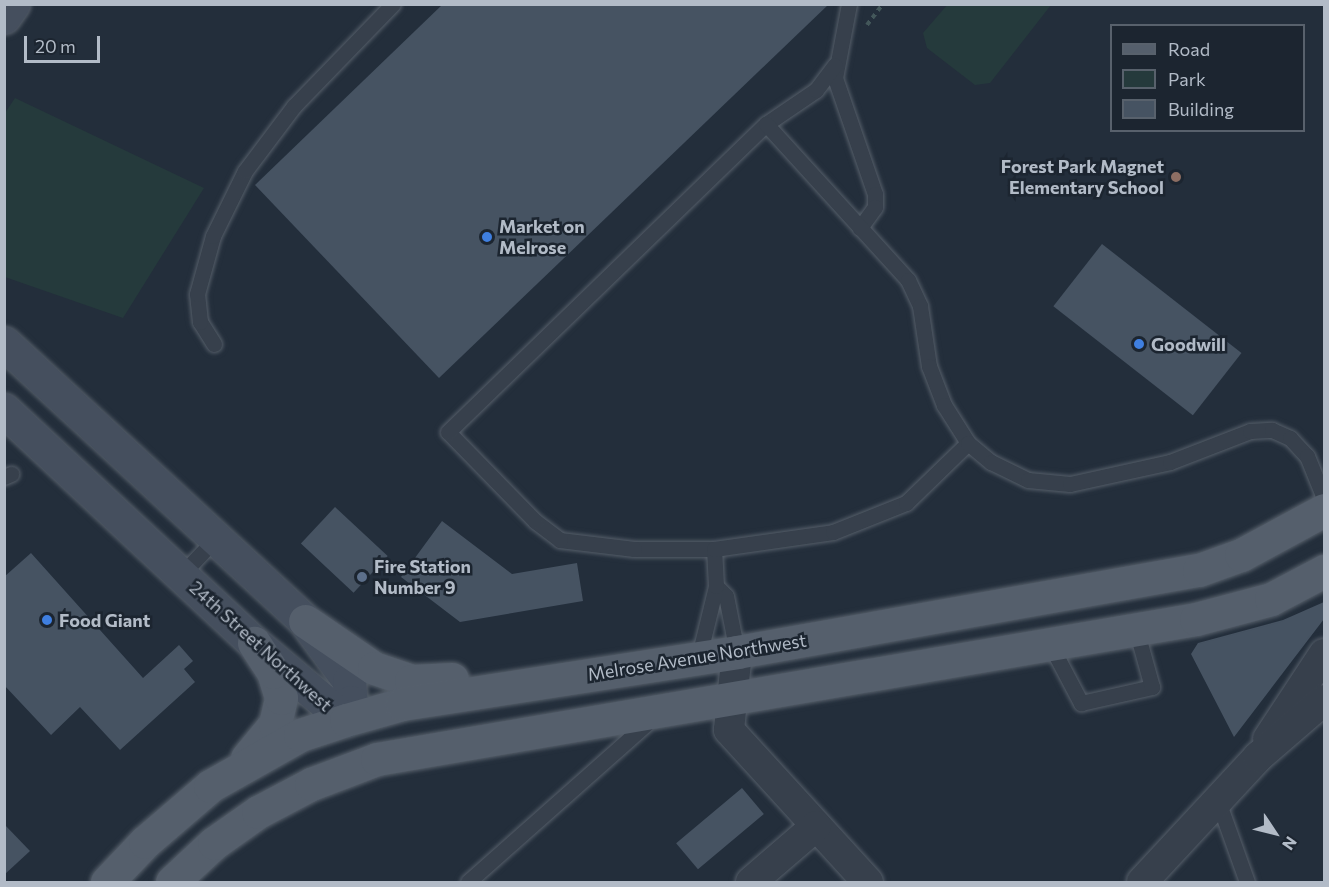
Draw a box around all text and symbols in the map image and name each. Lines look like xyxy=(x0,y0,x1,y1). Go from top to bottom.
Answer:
scale bar xyxy=(27,24,104,62)
legend xyxy=(1110,24,1305,132)
text: 20 m xyxy=(35,35,76,57)
text: Road xyxy=(1168,38,1210,60)
text: Park xyxy=(1168,68,1206,90)
text: Building xyxy=(1168,98,1234,120)
place label: Forest Park Magnet Elementary School xyxy=(1001,156,1164,198)
marker: Forest Park Magnet Elementary School xyxy=(1169,170,1183,184)
place label: Market on Melrose xyxy=(499,216,585,258)
marker: Market on Melrose xyxy=(480,230,494,244)
place label: Goodwill xyxy=(1151,333,1226,355)
marker: Goodwill xyxy=(1132,337,1146,351)
place label: Fire Station Number 9 xyxy=(374,556,471,598)
marker: Fire Station Number 9 xyxy=(355,570,369,584)
street label: 24th Street Northwest xyxy=(185,576,337,716)
place label: Food Giant xyxy=(59,609,150,631)
marker: Food Giant xyxy=(40,613,54,627)
street label: Melrose Avenue Northwest xyxy=(586,629,808,685)
north arrow xyxy=(1245,803,1305,863)
text: N xyxy=(1279,833,1301,854)

